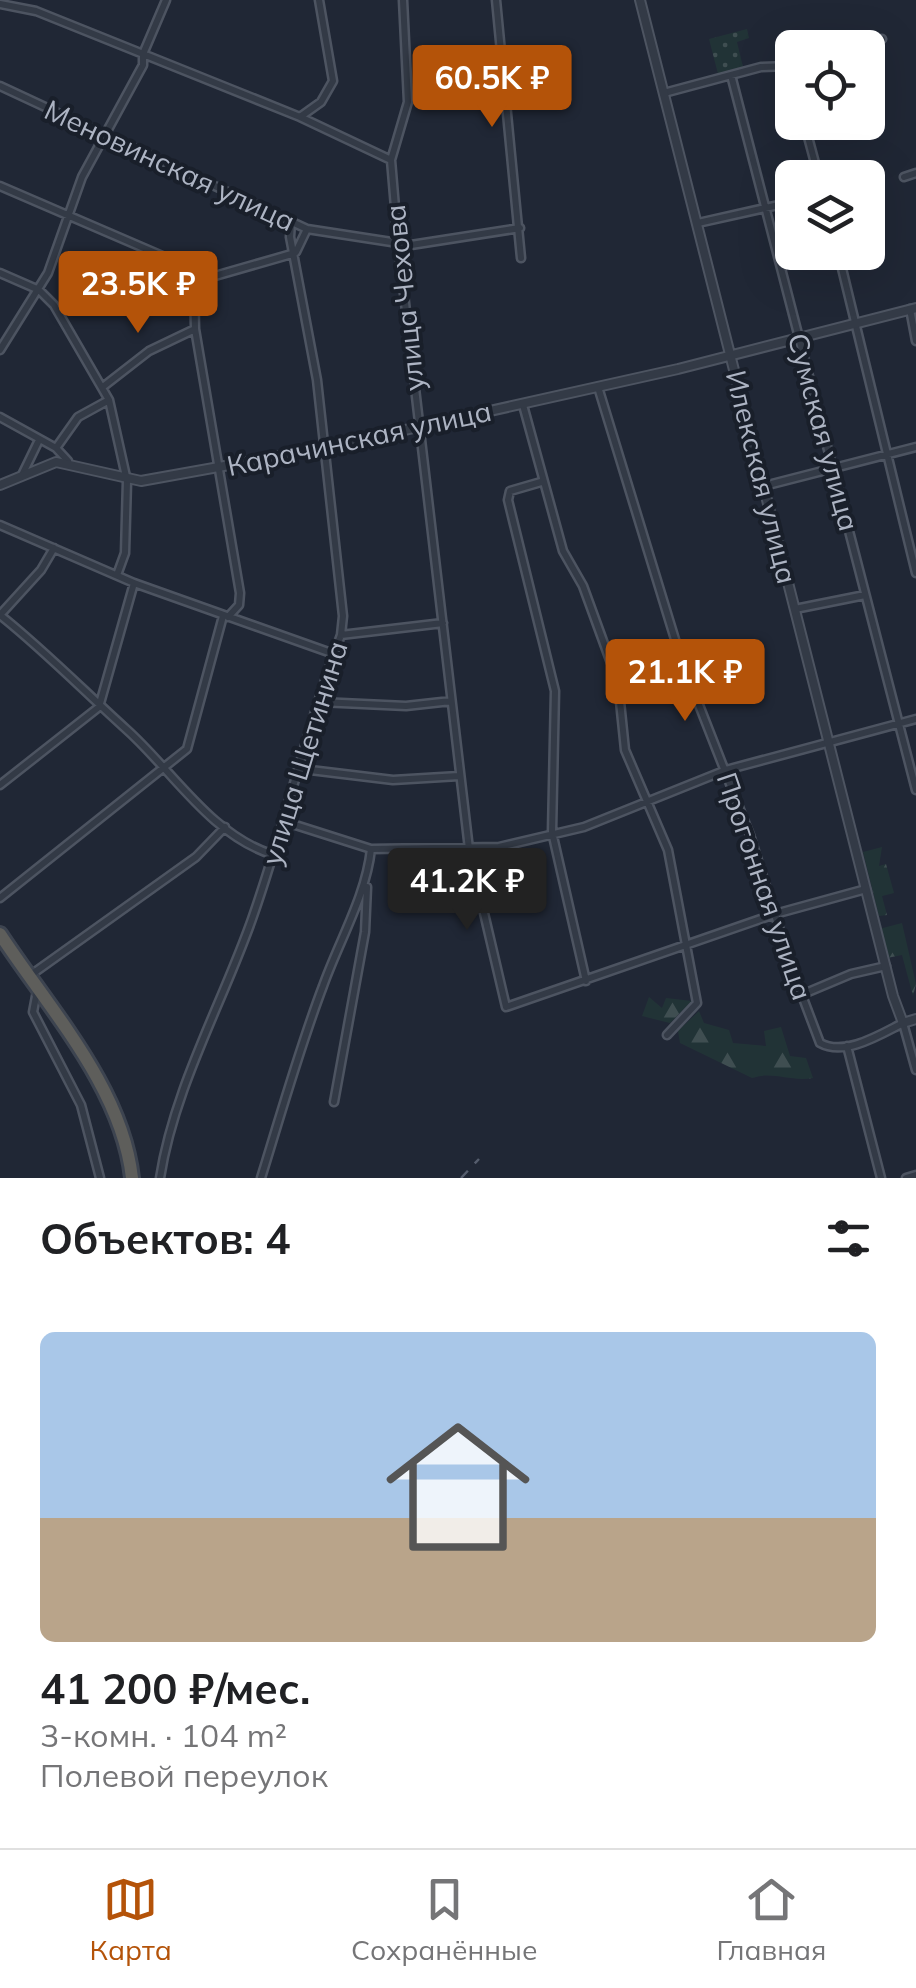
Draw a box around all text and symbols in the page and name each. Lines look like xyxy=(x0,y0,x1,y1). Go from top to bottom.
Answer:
map controls xyxy=(775,30,885,270)
button: locate xyxy=(775,30,885,140)
pin: 60.5K ₽ xyxy=(400,45,584,130)
text: 60.5K ₽ xyxy=(435,57,549,97)
street label: Меновинская улица xyxy=(39,92,301,238)
button: layers xyxy=(775,160,885,270)
street label: улица Чехова xyxy=(377,203,431,393)
pin: 23.5K ₽ xyxy=(46,251,230,336)
text: 23.5K ₽ xyxy=(81,263,195,303)
street label: Сумская улица xyxy=(781,329,867,535)
street label: Илекская улица xyxy=(719,367,805,587)
street label: Карачинская улица xyxy=(224,393,494,483)
street label: улица Щетинина xyxy=(253,637,355,869)
pin: 21.1K ₽ xyxy=(593,639,777,724)
text: 21.1K ₽ xyxy=(628,651,742,691)
street label: Прогонная улица xyxy=(710,768,820,1004)
pin: 41.2K ₽ xyxy=(375,848,559,933)
text: 41.2K ₽ xyxy=(410,860,524,900)
icon: filters xyxy=(821,1211,876,1266)
text: Объектов: 4 xyxy=(40,1212,290,1265)
icon: home xyxy=(368,1397,548,1577)
text: 41 200 ₽/мес. xyxy=(40,1662,310,1715)
text: 3-комн. · 104 m² xyxy=(40,1715,287,1755)
text: Полевой переулок xyxy=(40,1755,328,1795)
tab: Карта xyxy=(90,1872,172,1967)
tab: Сохранённые xyxy=(351,1872,537,1967)
tab: Главная xyxy=(717,1872,826,1967)

